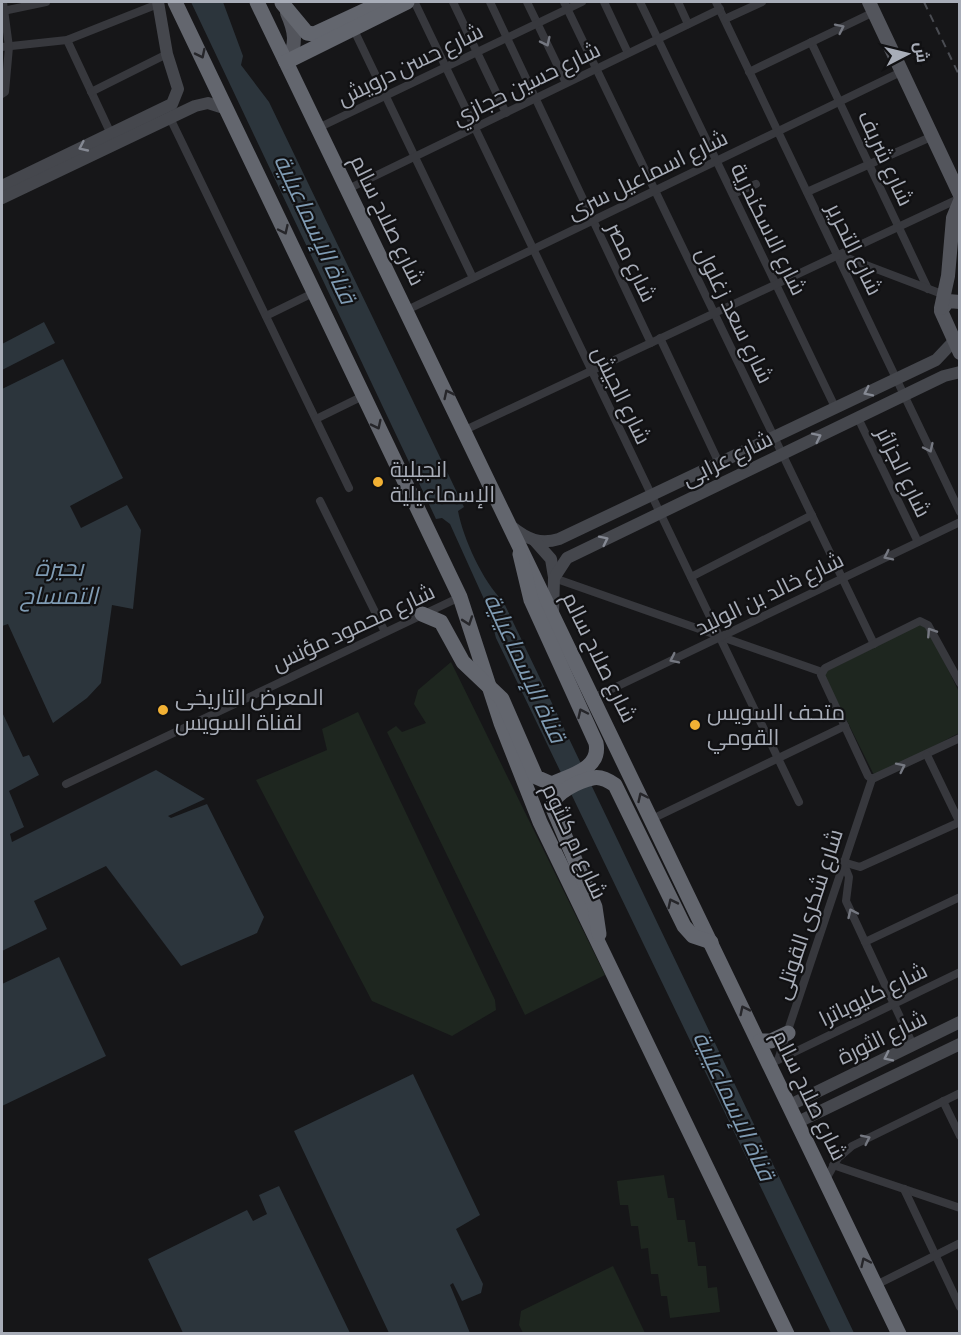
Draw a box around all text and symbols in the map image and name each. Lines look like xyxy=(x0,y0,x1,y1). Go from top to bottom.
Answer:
street label: شارع حسن درويش xyxy=(332,17,488,112)
one-way arrow xyxy=(833,24,844,36)
north arrow xyxy=(877,24,937,84)
street label: شارع حسين حجازي xyxy=(447,35,606,134)
one-way arrow xyxy=(539,36,551,47)
text: ش xyxy=(911,41,933,64)
one-way arrow xyxy=(193,48,205,59)
street label: شارع شريف xyxy=(851,106,920,211)
street label: شارع اسماعيل سرى xyxy=(562,123,732,226)
one-way arrow xyxy=(79,140,90,152)
water label: قناة الإسماعيلية xyxy=(267,149,364,310)
street label: شارع صلاح سالم xyxy=(343,150,432,291)
street label: شارع الاسكندرية xyxy=(724,158,813,300)
street label: شارع التحرير xyxy=(819,196,889,300)
street label: شارع مصر xyxy=(599,216,663,307)
one-way arrow xyxy=(276,224,288,235)
street label: شارع سعد زغلول xyxy=(689,242,780,388)
street label: شارع الجيش xyxy=(585,341,658,449)
one-way arrow xyxy=(863,384,874,396)
one-way arrow xyxy=(443,389,455,400)
one-way arrow xyxy=(370,419,381,430)
street label: شارع الجزائر xyxy=(868,420,938,522)
street label: شارع عرابى xyxy=(677,424,777,493)
one-way arrow xyxy=(811,433,822,445)
one-way arrow xyxy=(922,442,933,453)
place label: انجيلية الإسماعيلية xyxy=(390,455,495,509)
marker: انجيلية الإسماعيلية xyxy=(371,475,385,489)
one-way arrow xyxy=(597,536,608,548)
street label: شارع خالد بن الوليد xyxy=(690,545,848,642)
one-way arrow xyxy=(883,549,894,561)
water label: بحيرة التمساح xyxy=(19,552,101,612)
street label: شارع محمود مؤنس xyxy=(267,577,439,678)
street label: شارع صلاح سالم xyxy=(555,587,644,728)
water label: قناة الإسماعيلية xyxy=(477,588,574,749)
one-way arrow xyxy=(461,615,474,626)
one-way arrow xyxy=(927,628,938,639)
one-way arrow xyxy=(670,651,681,663)
place label: المعرض التاريخى لقناة السويس xyxy=(175,683,324,736)
place label: متحف السويس القومي xyxy=(707,698,845,754)
marker: المعرض التاريخى لقناة السويس xyxy=(156,703,170,717)
one-way arrow xyxy=(577,709,589,720)
marker: متحف السويس القومي xyxy=(688,718,702,732)
one-way arrow xyxy=(895,763,906,774)
street label: شارع ام كلثوم xyxy=(534,779,614,904)
one-way arrow xyxy=(637,792,649,803)
street label: شارع شكرى القوتلى xyxy=(767,825,850,1003)
one-way arrow xyxy=(668,898,680,909)
one-way arrow xyxy=(847,908,859,919)
street label: شارع كليوباترا xyxy=(814,956,932,1033)
street label: شارع الثورة xyxy=(832,1003,932,1072)
one-way arrow xyxy=(740,1006,752,1017)
street label: شارع صلاح سالم xyxy=(765,1025,854,1166)
water label: قناة الإسماعيلية xyxy=(686,1026,783,1187)
one-way arrow xyxy=(884,1050,895,1061)
one-way arrow xyxy=(860,1134,871,1146)
one-way arrow xyxy=(861,1257,873,1268)

